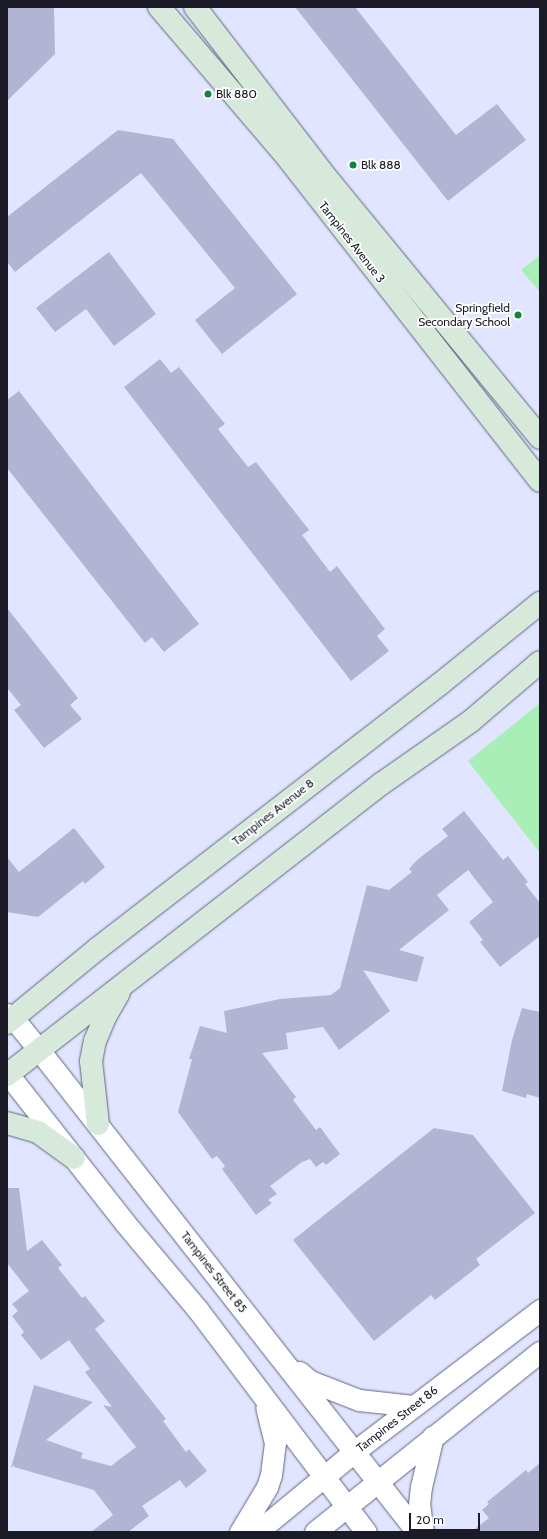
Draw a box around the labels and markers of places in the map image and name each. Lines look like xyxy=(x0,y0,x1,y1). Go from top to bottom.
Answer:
place label: Blk 880 xyxy=(216,87,257,101)
marker: Blk 880 xyxy=(203,89,213,99)
place label: Blk 888 xyxy=(361,158,401,172)
marker: Blk 888 xyxy=(348,160,358,170)
place label: Springfield Secondary School xyxy=(418,301,510,329)
marker: Springfield Secondary School xyxy=(513,310,523,320)

